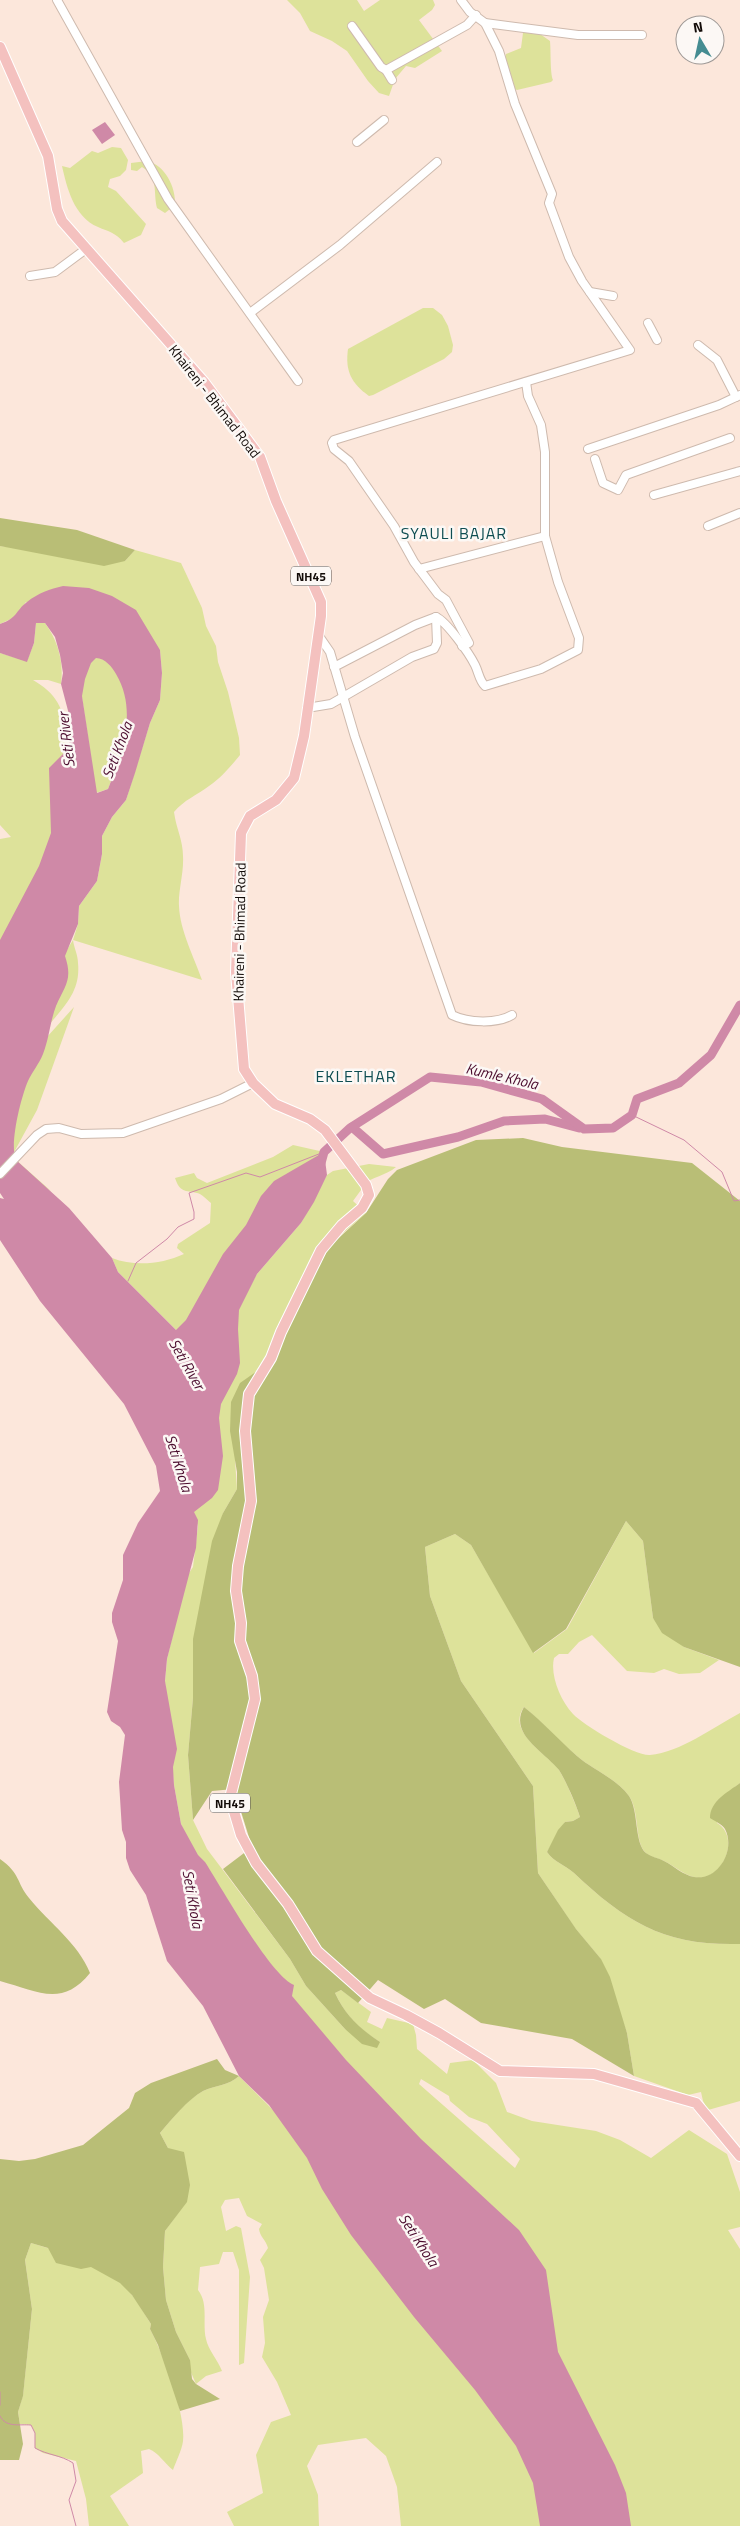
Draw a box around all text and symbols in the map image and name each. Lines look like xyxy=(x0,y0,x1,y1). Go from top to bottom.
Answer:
north arrow xyxy=(675,15,725,65)
text: N xyxy=(691,16,704,38)
street label: Khaireni - Bhimad Road xyxy=(164,340,266,462)
district label: SYAULI BAJAR xyxy=(401,521,507,545)
road number: NH45 xyxy=(291,566,331,586)
water label: Seti River xyxy=(51,709,81,769)
water label: Seti Khola xyxy=(96,717,139,782)
street label: Khaireni - Bhimad Road xyxy=(227,862,251,1002)
water label: Kumle Khola xyxy=(464,1057,542,1096)
district label: EKLETHAR xyxy=(315,1064,397,1088)
water label: Seti River xyxy=(163,1334,212,1396)
water label: Seti Khola xyxy=(159,1431,199,1496)
road number: NH45 xyxy=(210,1794,250,1812)
water label: Seti Khola xyxy=(177,1868,210,1932)
water label: Seti Khola xyxy=(393,2209,446,2272)

